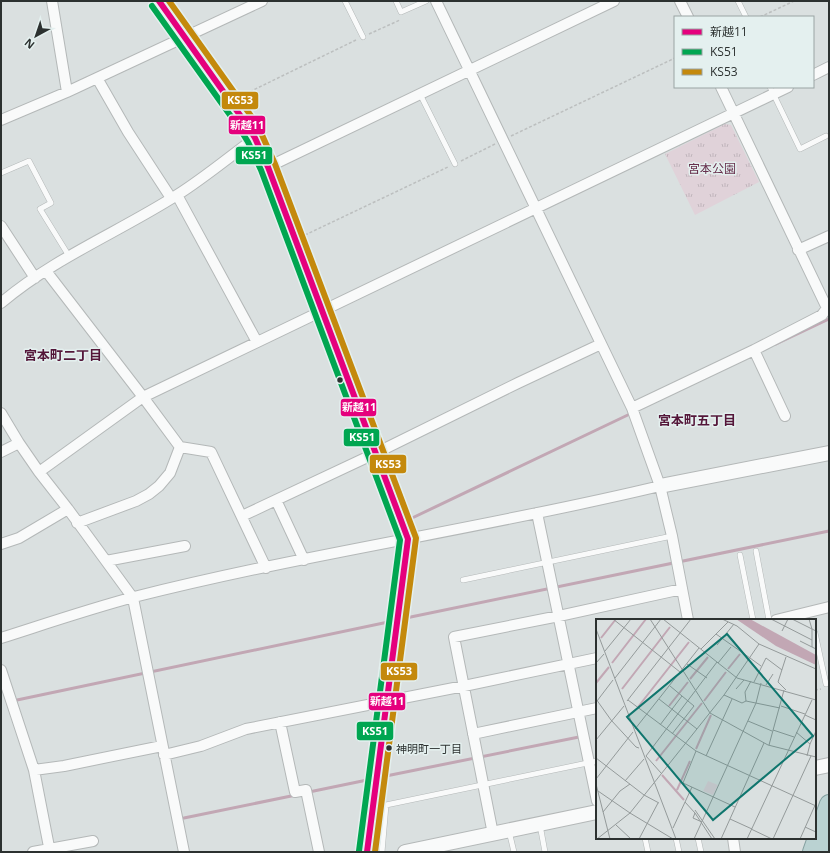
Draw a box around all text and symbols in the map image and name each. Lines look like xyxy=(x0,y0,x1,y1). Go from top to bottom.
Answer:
north arrow xyxy=(16,16,56,56)
legend xyxy=(674,16,814,88)
text: 新越11 xyxy=(710,23,748,40)
text: N xyxy=(21,35,38,53)
text: KS51 xyxy=(710,43,738,60)
text: KS53 xyxy=(710,63,738,80)
line badge: KS53 xyxy=(221,91,259,110)
text: KS53 xyxy=(227,92,253,107)
line badge: 新越11 xyxy=(228,115,266,135)
text: 新越11 xyxy=(230,117,264,132)
line badge: KS51 xyxy=(235,146,273,165)
text: KS51 xyxy=(241,147,267,162)
park label: 宮本公園 xyxy=(688,160,736,177)
district label: 宮本町二丁目 xyxy=(24,346,102,364)
unlabelled marker xyxy=(335,375,345,385)
line badge: 新越11 xyxy=(340,398,377,417)
text: 新越11 xyxy=(342,399,376,414)
district label: 宮本町五丁目 xyxy=(658,411,736,429)
line badge: KS51 xyxy=(343,428,380,447)
text: KS51 xyxy=(349,429,375,444)
line badge: KS53 xyxy=(369,454,407,474)
text: KS53 xyxy=(375,456,401,471)
inset map xyxy=(596,619,816,839)
line badge: KS53 xyxy=(380,662,418,681)
text: KS53 xyxy=(386,663,412,678)
line badge: 新越11 xyxy=(368,692,406,711)
text: 新越11 xyxy=(370,693,404,708)
line badge: KS51 xyxy=(356,721,394,741)
text: KS51 xyxy=(362,723,388,738)
place label: 神明町一丁目 xyxy=(396,741,462,756)
marker: 神明町一丁目 xyxy=(384,743,394,753)

